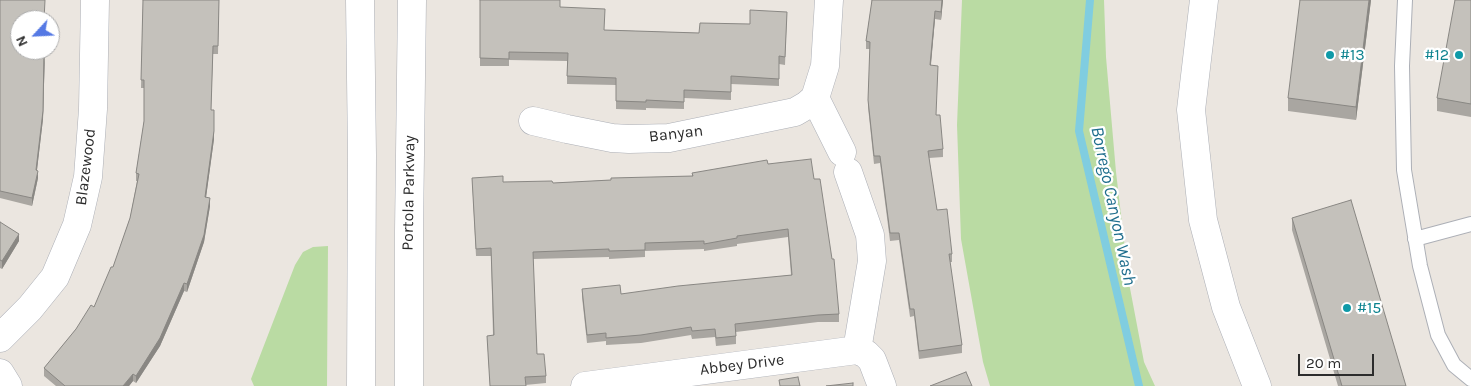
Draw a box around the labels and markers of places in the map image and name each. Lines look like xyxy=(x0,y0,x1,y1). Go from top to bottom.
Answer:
place label: #13 xyxy=(1340,45,1365,65)
place label: #12 xyxy=(1424,45,1449,65)
marker: #13 xyxy=(1324,49,1336,61)
marker: #12 xyxy=(1453,49,1465,61)
place label: #15 xyxy=(1357,298,1381,318)
marker: #15 xyxy=(1341,302,1353,314)

